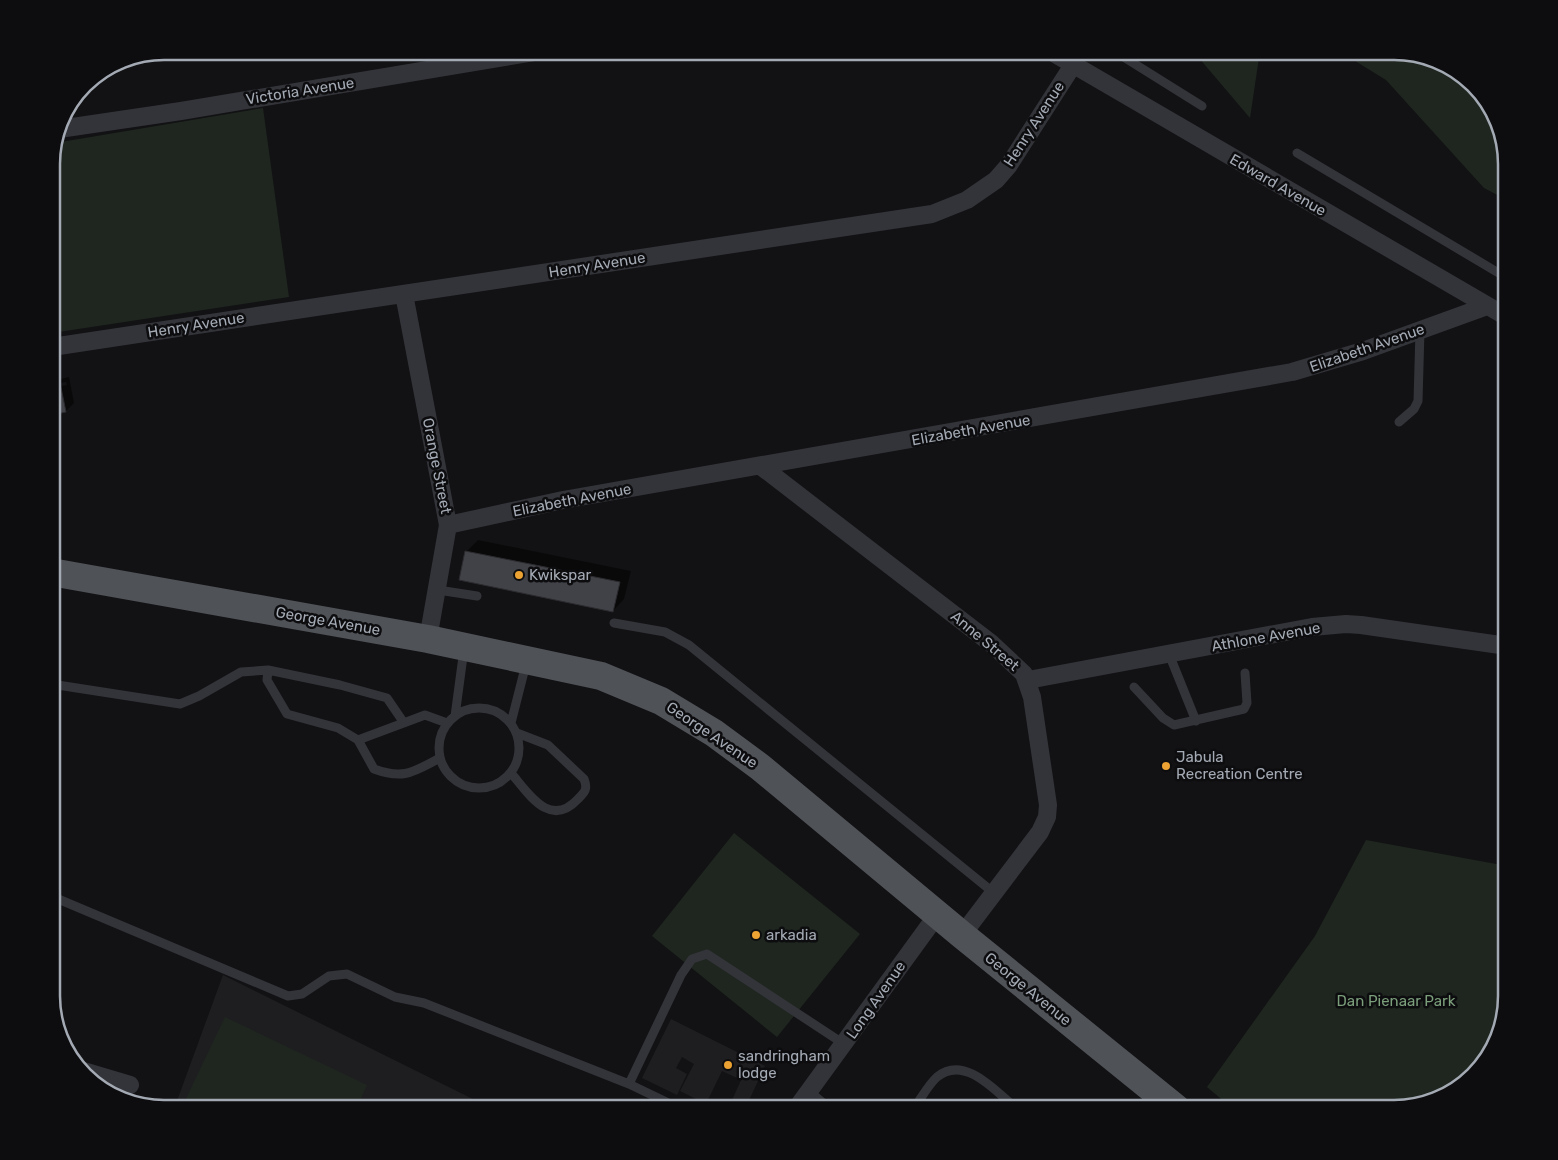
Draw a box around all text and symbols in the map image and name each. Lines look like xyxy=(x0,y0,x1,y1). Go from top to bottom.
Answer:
street label: Victoria Avenue xyxy=(244,74,356,108)
street label: Henry Avenue xyxy=(1000,78,1068,170)
street label: Edward Avenue xyxy=(1227,150,1329,220)
street label: Henry Avenue xyxy=(547,248,647,282)
street label: Henry Avenue xyxy=(146,308,246,342)
street label: Elizabeth Avenue xyxy=(1307,320,1427,376)
street label: Elizabeth Avenue xyxy=(910,411,1032,449)
street label: Orange Street xyxy=(419,416,455,516)
street label: Elizabeth Avenue xyxy=(511,480,633,520)
place label: Kwikspar xyxy=(529,566,592,584)
marker: Kwikspar xyxy=(513,569,525,581)
street label: George Avenue xyxy=(274,603,382,639)
street label: Anne Street xyxy=(947,607,1023,675)
street label: Athlone Avenue xyxy=(1210,619,1322,655)
street label: George Avenue xyxy=(663,698,761,772)
place label: Jabula Recreation Centre xyxy=(1176,748,1303,783)
marker: Jabula Recreation Centre xyxy=(1160,760,1172,772)
place label: arkadia xyxy=(766,926,817,944)
marker: arkadia xyxy=(750,929,762,941)
street label: George Avenue xyxy=(981,949,1075,1029)
street label: Long Avenue xyxy=(843,958,909,1042)
park label: Dan Pienaar Park xyxy=(1337,992,1456,1010)
place label: sandringham lodge xyxy=(738,1047,830,1082)
marker: sandringham lodge xyxy=(722,1059,734,1071)

